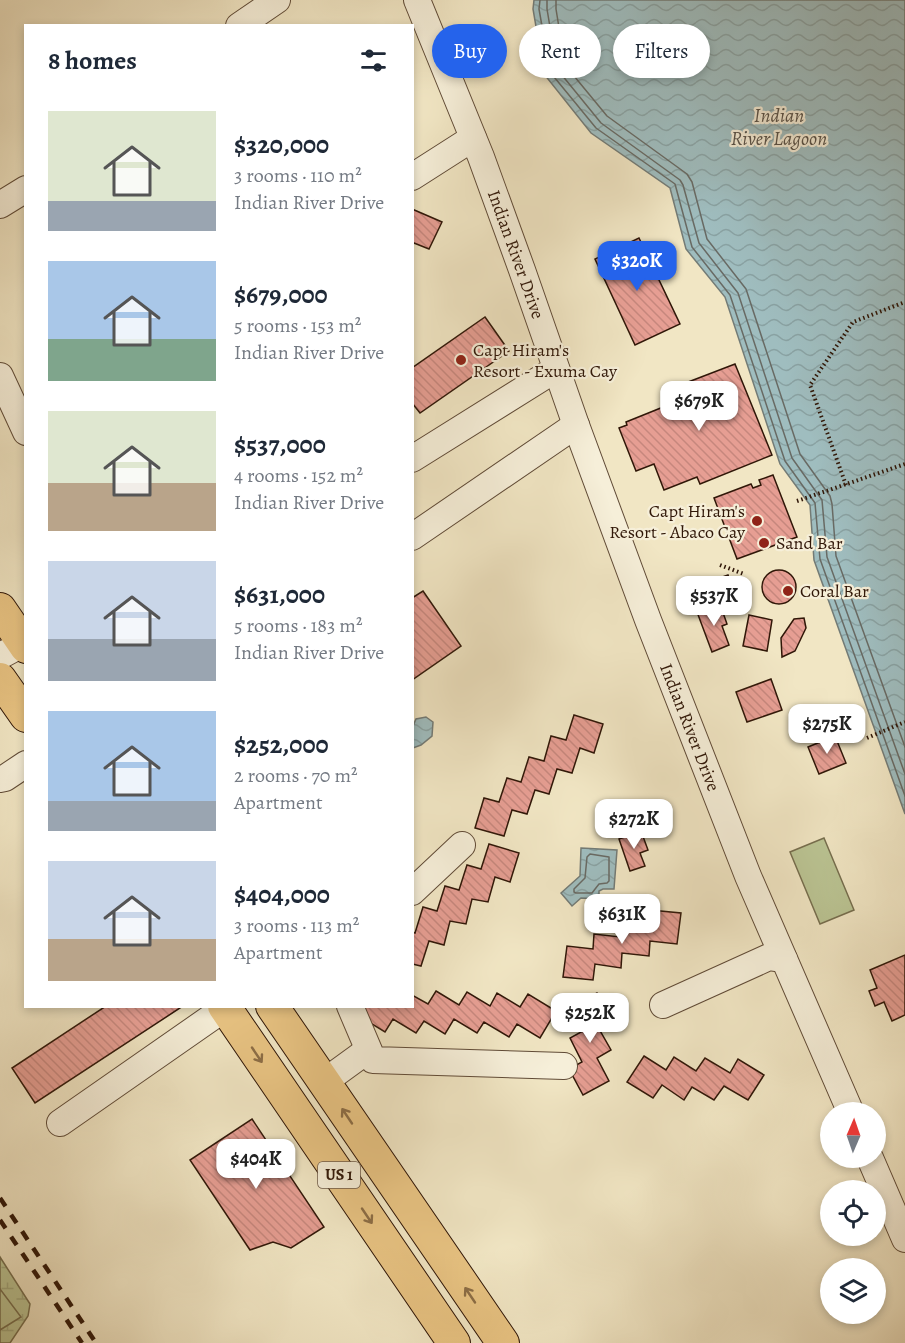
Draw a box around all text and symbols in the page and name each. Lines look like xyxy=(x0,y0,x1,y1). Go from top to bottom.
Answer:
chip: Buy xyxy=(432,24,507,78)
chip: Rent xyxy=(519,24,601,78)
chip: Filters xyxy=(613,24,710,78)
text: 8 homes xyxy=(48,43,137,78)
icon: filters xyxy=(357,44,390,77)
water label: Indian River Lagoon xyxy=(731,102,827,152)
text: $320,000 xyxy=(234,127,329,162)
icon: home xyxy=(96,135,168,207)
text: 3 rooms · 110 m² xyxy=(234,162,362,189)
street label: Indian River Drive xyxy=(482,186,550,322)
text: Indian River Drive xyxy=(234,189,384,216)
pin: $320K xyxy=(595,241,679,292)
text: $320K xyxy=(612,247,662,274)
text: $679,000 xyxy=(234,277,328,312)
icon: home xyxy=(96,285,168,357)
text: 5 rooms · 153 m² xyxy=(234,312,361,339)
place label: Capt Hiram's Resort - Exuma Cay xyxy=(473,338,618,383)
text: Indian River Drive xyxy=(234,339,384,366)
marker: Capt Hiram's Resort - Exuma Cay xyxy=(454,353,468,367)
pin: $679K xyxy=(657,381,741,432)
text: $679K xyxy=(674,387,724,414)
text: $537,000 xyxy=(234,427,326,462)
icon: home xyxy=(96,435,168,507)
text: 4 rooms · 152 m² xyxy=(234,462,363,489)
text: Indian River Drive xyxy=(234,489,384,516)
place label: Capt Hiram's Resort - Abaco Cay xyxy=(609,499,746,544)
marker: Capt Hiram's Resort - Abaco Cay xyxy=(750,514,764,528)
place label: Sand Bar xyxy=(776,531,843,555)
marker: Sand Bar xyxy=(757,536,771,550)
pin: $537K xyxy=(672,576,756,627)
text: $631,000 xyxy=(234,577,325,612)
place label: Coral Bar xyxy=(800,579,869,603)
text: $537K xyxy=(690,582,738,609)
marker: Coral Bar xyxy=(781,584,795,598)
icon: home xyxy=(96,585,168,657)
text: 5 rooms · 183 m² xyxy=(234,612,363,639)
text: Indian River Drive xyxy=(234,639,384,666)
street label: Indian River Drive xyxy=(654,660,726,795)
pin: $275K xyxy=(785,704,869,755)
text: $275K xyxy=(802,710,852,737)
text: $252,000 xyxy=(234,727,329,762)
icon: home xyxy=(96,735,168,807)
text: 2 rooms · 70 m² xyxy=(234,762,358,789)
text: Apartment xyxy=(234,789,323,816)
pin: $272K xyxy=(592,799,676,850)
text: $272K xyxy=(609,805,659,832)
text: $404,000 xyxy=(234,877,330,912)
icon: home xyxy=(96,885,168,957)
pin: $631K xyxy=(580,894,664,945)
text: $631K xyxy=(598,900,646,927)
text: 3 rooms · 113 m² xyxy=(234,912,359,939)
text: Apartment xyxy=(234,939,323,966)
pin: $252K xyxy=(548,993,632,1044)
text: $252K xyxy=(565,999,615,1026)
one-way arrow xyxy=(251,1046,264,1063)
north arrow xyxy=(820,1102,886,1168)
map controls xyxy=(820,1102,886,1324)
one-way arrow xyxy=(341,1108,353,1124)
pin: $404K xyxy=(214,1139,298,1190)
text: $404K xyxy=(230,1145,282,1172)
road number: US 1 xyxy=(318,1162,360,1188)
button: locate xyxy=(820,1180,886,1246)
one-way arrow xyxy=(361,1207,374,1224)
button: layers xyxy=(820,1258,886,1324)
one-way arrow xyxy=(464,1287,476,1303)

